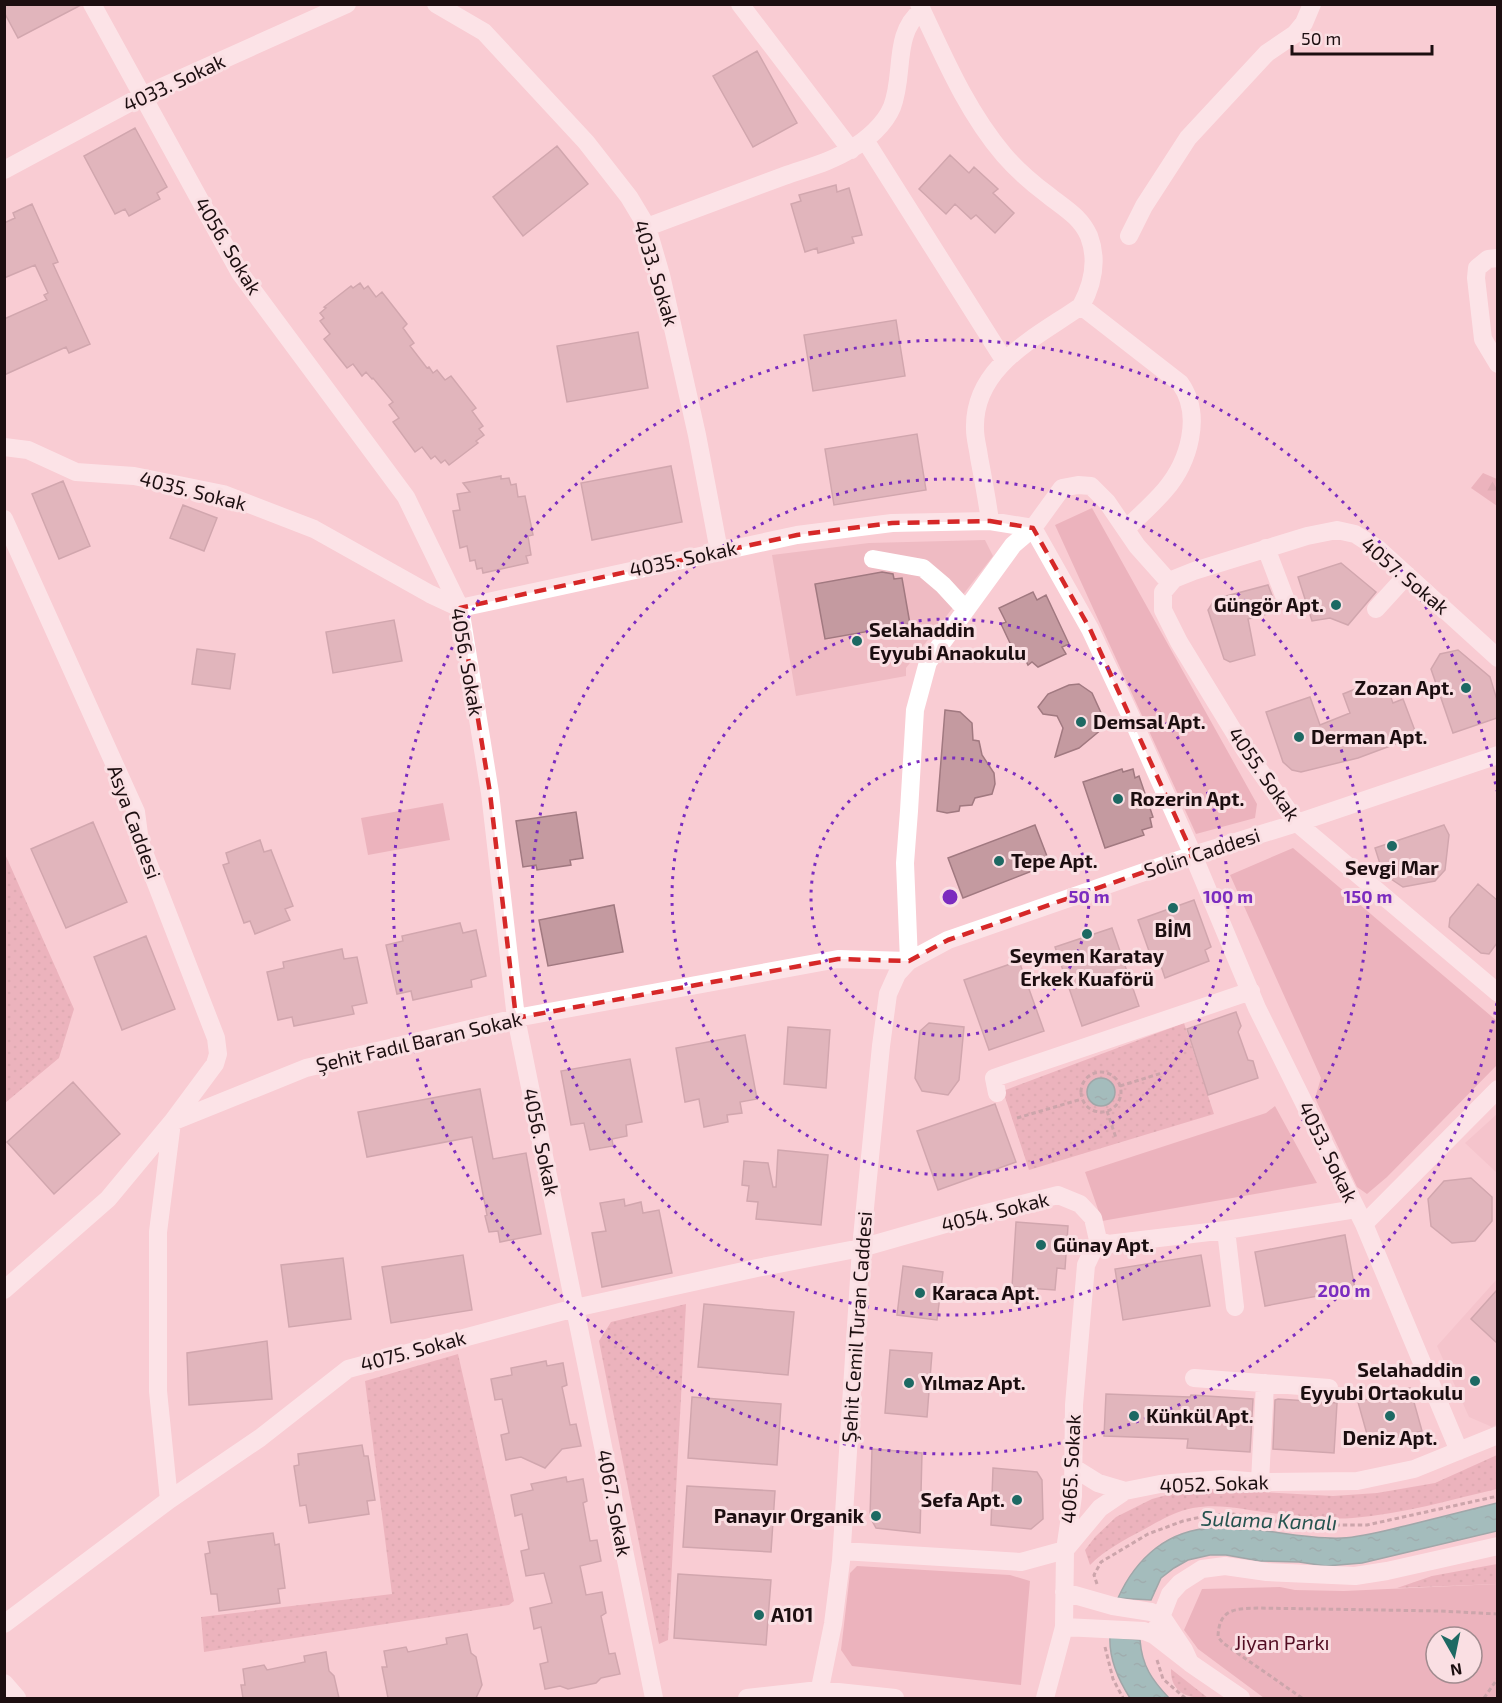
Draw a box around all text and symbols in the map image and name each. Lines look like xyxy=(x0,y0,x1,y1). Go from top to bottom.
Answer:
scale bar xyxy=(1292,18,1432,56)
text: 50 m xyxy=(1301,27,1341,49)
street label: 4033. Sokak xyxy=(119,48,228,116)
street label: 4056. Sokak xyxy=(190,192,267,299)
street label: 4033. Sokak xyxy=(629,217,684,329)
street label: 4035. Sokak xyxy=(137,465,249,515)
street label: 4057. Sokak xyxy=(1357,532,1454,619)
street label: 4035. Sokak xyxy=(627,535,739,581)
place label: Güngör Apt. xyxy=(1214,592,1324,616)
marker: Güngör Apt. xyxy=(1329,598,1343,612)
street label: 4056. Sokak xyxy=(447,606,489,718)
place label: Selahaddin Eyyubi Anaokulu xyxy=(869,617,1026,665)
marker: Selahaddin Eyyubi Anaokulu xyxy=(850,634,864,648)
place label: Zozan Apt. xyxy=(1355,675,1454,699)
marker: Zozan Apt. xyxy=(1459,681,1473,695)
place label: Demsal Apt. xyxy=(1093,709,1206,733)
marker: Demsal Apt. xyxy=(1074,715,1088,729)
street label: 4055. Sokak xyxy=(1224,722,1306,825)
place label: Derman Apt. xyxy=(1311,724,1428,748)
marker: Derman Apt. xyxy=(1292,730,1306,744)
street label: Asya Caddesi xyxy=(103,761,167,882)
place label: Rozerin Apt. xyxy=(1130,786,1244,810)
marker: Rozerin Apt. xyxy=(1111,792,1125,806)
street label: Solin Caddesi xyxy=(1141,822,1263,882)
marker: Sevgi Mar xyxy=(1385,839,1399,853)
place label: Tepe Apt. xyxy=(1011,848,1098,872)
marker: Tepe Apt. xyxy=(992,854,1006,868)
place label: Sevgi Mar xyxy=(1345,855,1439,879)
text: 50 m xyxy=(1068,885,1110,907)
text: 100 m xyxy=(1203,885,1253,907)
text: 150 m xyxy=(1344,885,1392,907)
centre of rings xyxy=(940,887,960,907)
marker: BİM xyxy=(1166,901,1180,915)
place label: BİM xyxy=(1155,917,1191,941)
marker: Seymen Karatay Erkek Kuaförü xyxy=(1080,927,1094,941)
place label: Seymen Karatay Erkek Kuaförü xyxy=(1010,943,1165,990)
street label: Şehit Fadıl Baran Sokak xyxy=(313,1006,524,1077)
street label: 4056. Sokak xyxy=(519,1086,565,1198)
street label: 4053. Sokak xyxy=(1294,1097,1364,1206)
street label: 4054. Sokak xyxy=(938,1186,1051,1236)
street label: Şehit Cemil Turan Caddesi xyxy=(836,1210,877,1444)
place label: Günay Apt. xyxy=(1053,1232,1154,1257)
marker: Günay Apt. xyxy=(1034,1238,1048,1252)
text: 200 m xyxy=(1318,1279,1370,1301)
place label: Karaca Apt. xyxy=(932,1280,1040,1304)
marker: Karaca Apt. xyxy=(913,1286,927,1300)
street label: 4075. Sokak xyxy=(357,1324,468,1376)
place label: Selahaddin Eyyubi Ortaokulu xyxy=(1300,1357,1463,1405)
place label: Yılmaz Apt. xyxy=(921,1370,1026,1394)
marker: Selahaddin Eyyubi Ortaokulu xyxy=(1468,1374,1482,1388)
marker: Yılmaz Apt. xyxy=(902,1376,916,1390)
place label: Künkül Apt. xyxy=(1146,1403,1254,1427)
marker: Künkül Apt. xyxy=(1127,1409,1141,1423)
marker: Deniz Apt. xyxy=(1383,1409,1397,1423)
street label: 4065. Sokak xyxy=(1055,1414,1085,1524)
place label: Deniz Apt. xyxy=(1343,1425,1437,1449)
street label: 4067. Sokak xyxy=(593,1447,637,1558)
street label: 4052. Sokak xyxy=(1159,1469,1269,1497)
place label: Sefa Apt. xyxy=(921,1487,1005,1511)
marker: Sefa Apt. xyxy=(1010,1493,1024,1507)
place label: Panayır Organik xyxy=(714,1503,865,1528)
water label: Sulama Kanalı xyxy=(1200,1505,1338,1534)
marker: Panayır Organik xyxy=(869,1509,883,1523)
place label: A101 xyxy=(771,1602,813,1626)
marker: A101 xyxy=(752,1608,766,1622)
north arrow xyxy=(1424,1625,1484,1685)
park label: Jiyan Parkı xyxy=(1234,1630,1330,1654)
text: N xyxy=(1449,1660,1464,1681)

